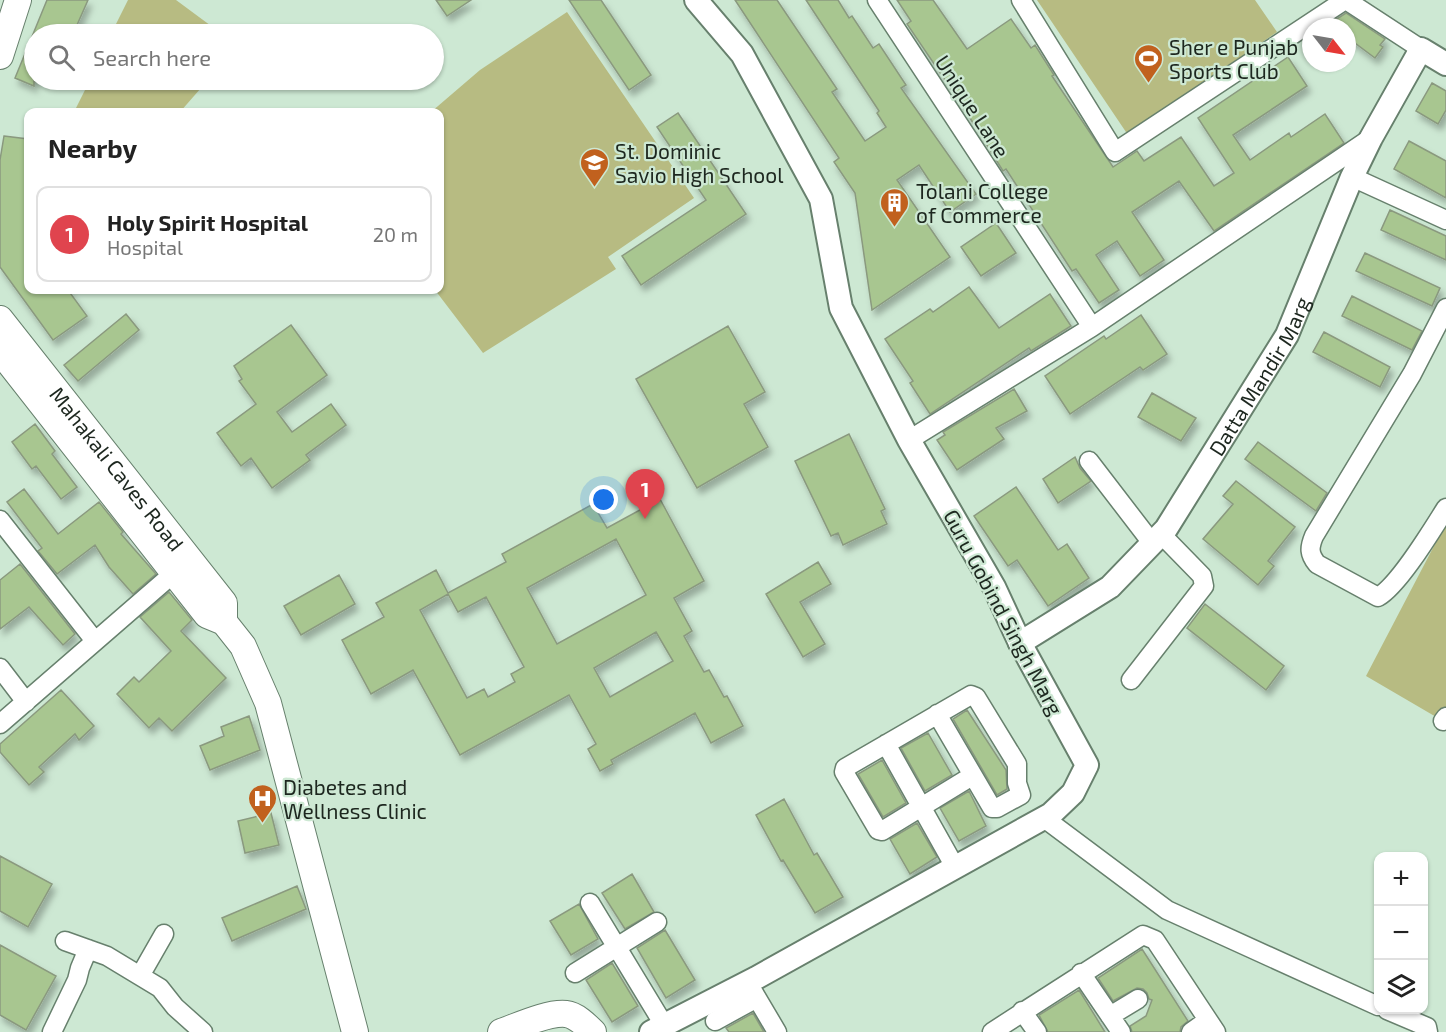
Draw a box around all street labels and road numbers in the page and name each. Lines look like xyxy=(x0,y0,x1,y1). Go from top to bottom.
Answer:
street label: Unique Lane xyxy=(931,50,1015,162)
street label: Datta Mandir Marg xyxy=(1203,292,1314,460)
street label: Mahakali Caves Road xyxy=(45,381,190,555)
street label: Guru Gobind Singh Marg xyxy=(939,505,1069,719)

